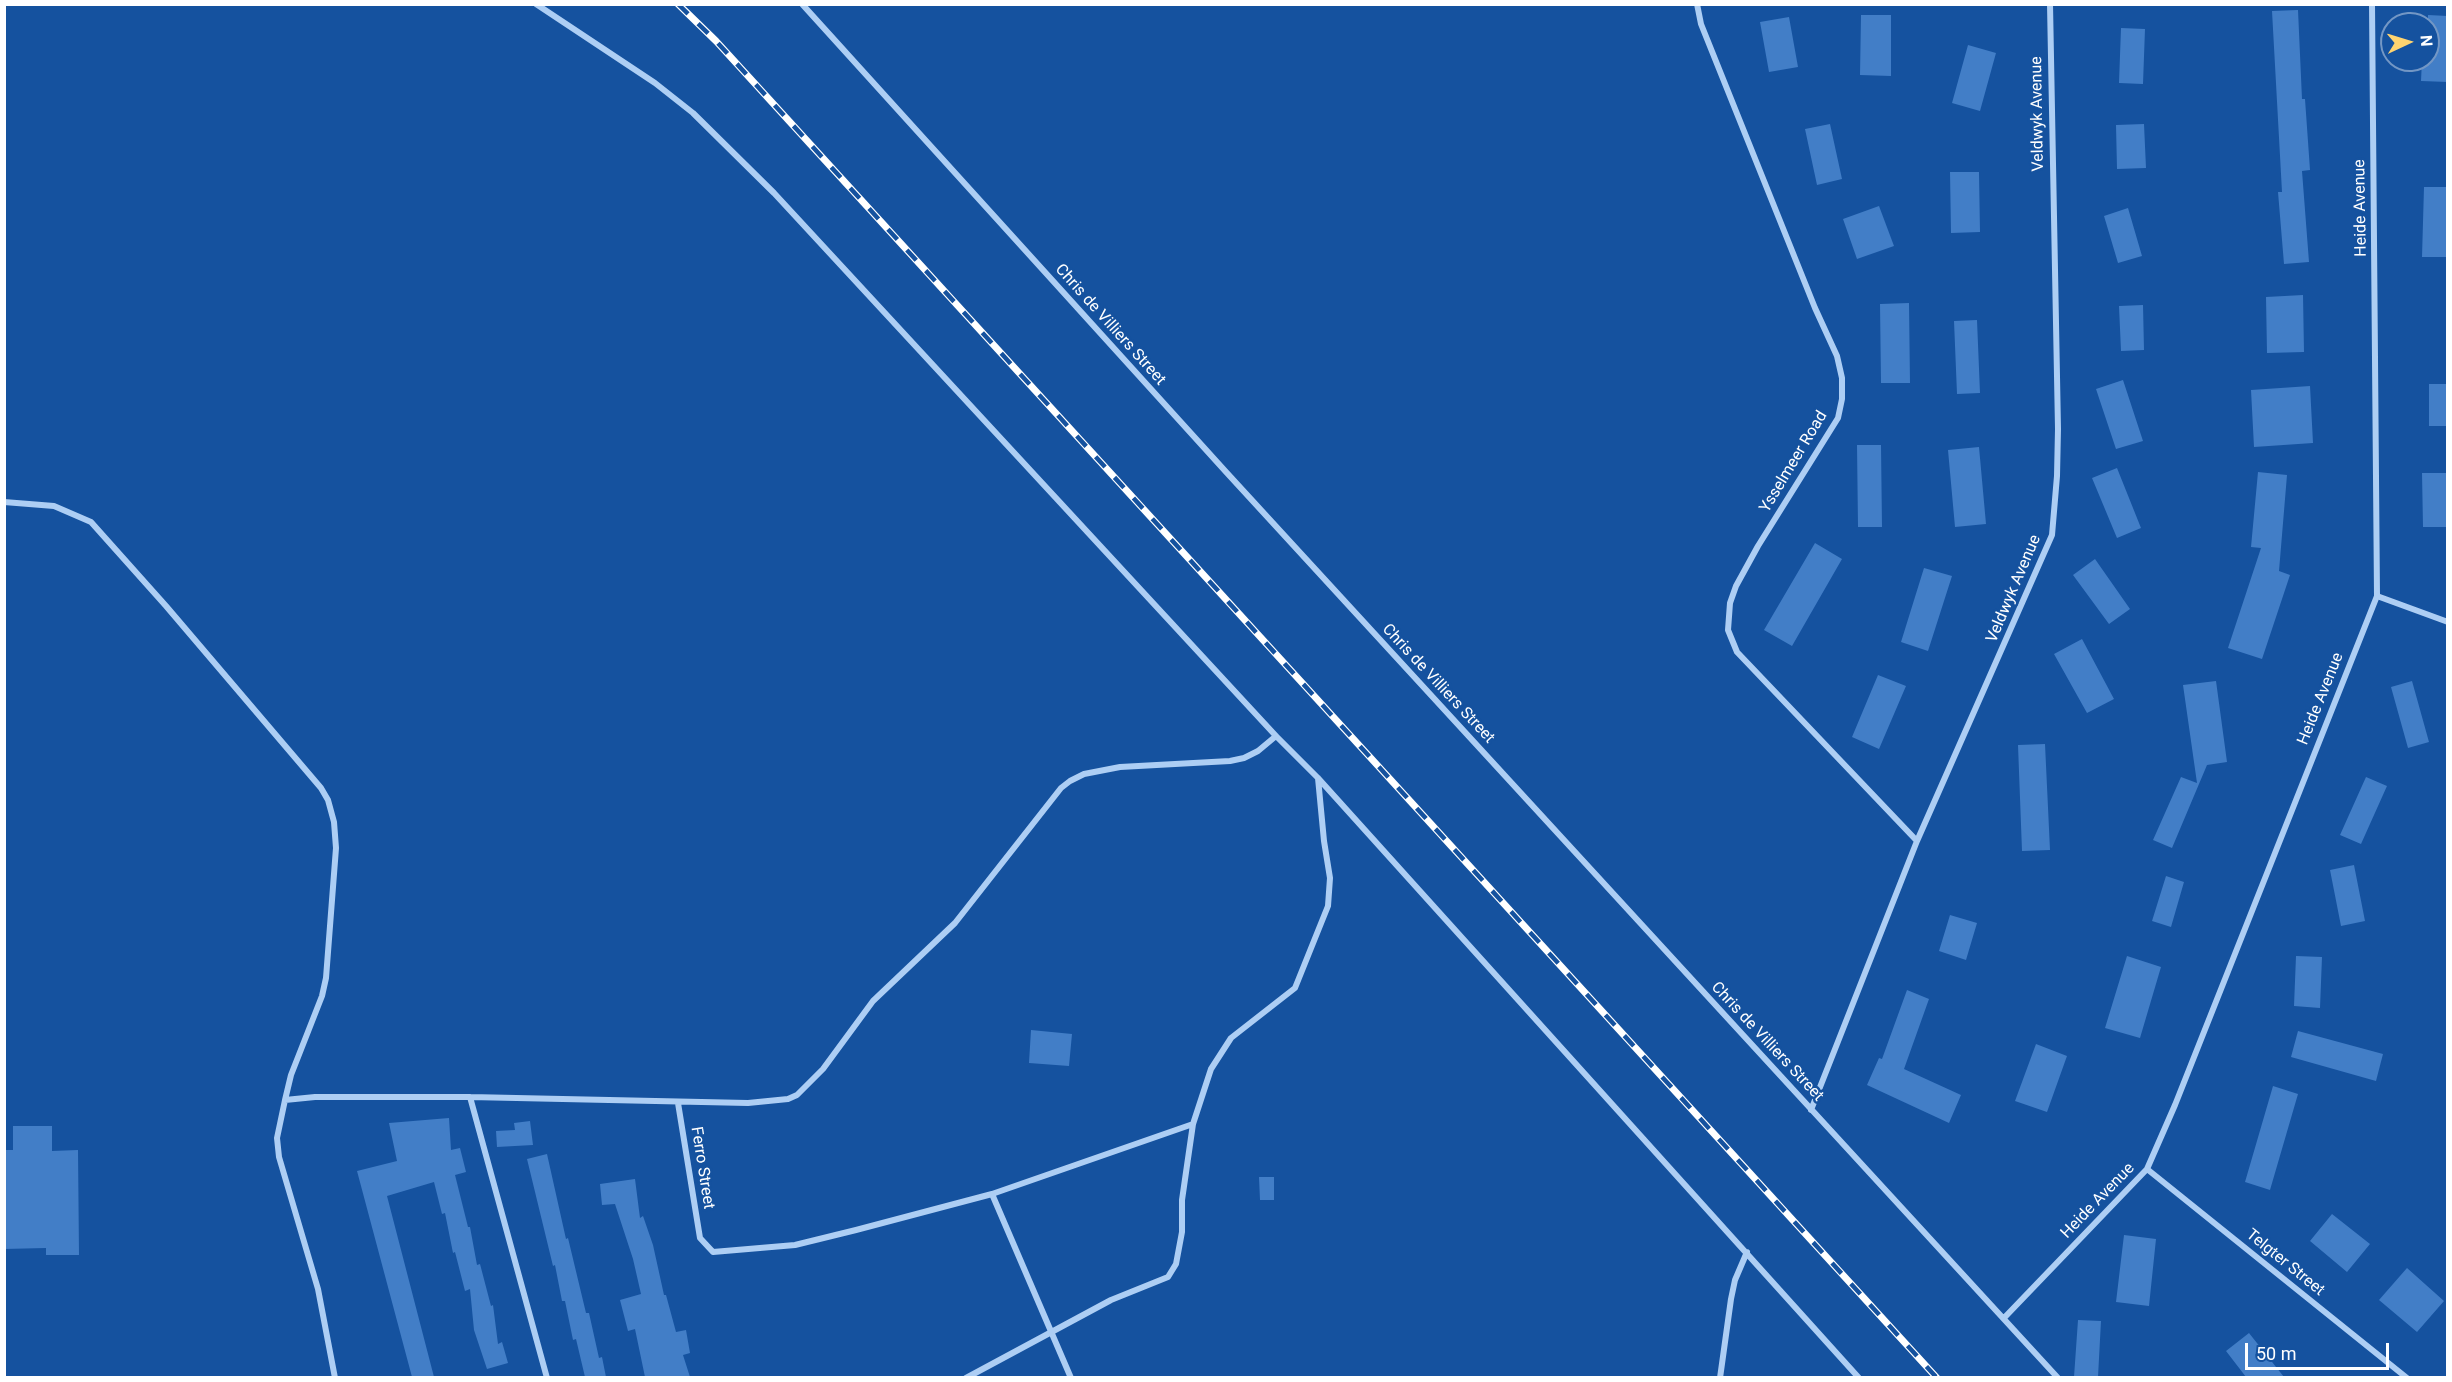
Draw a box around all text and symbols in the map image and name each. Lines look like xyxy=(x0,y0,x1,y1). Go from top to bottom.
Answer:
north arrow xyxy=(2380,12,2440,72)
text: N xyxy=(2417,35,2436,47)
street label: Veldwyk Avenue xyxy=(2027,56,2049,172)
street label: Heide Avenue xyxy=(2351,159,2371,257)
street label: Chris de Villiers Street xyxy=(1051,260,1169,390)
street label: Ysselmeer Road xyxy=(1756,408,1832,516)
street label: Veldwyk Avenue xyxy=(1983,532,2045,646)
street label: Chris de Villiers Street xyxy=(1378,620,1498,748)
street label: Heide Avenue xyxy=(2294,650,2348,748)
street label: Chris de Villiers Street xyxy=(1707,978,1827,1106)
street label: Ferro Street xyxy=(686,1125,718,1211)
street label: Heide Avenue xyxy=(2057,1159,2139,1243)
street label: Telgter Street xyxy=(2242,1226,2328,1300)
scale bar xyxy=(2248,1331,2392,1369)
text: 50 m xyxy=(2256,1343,2296,1364)

